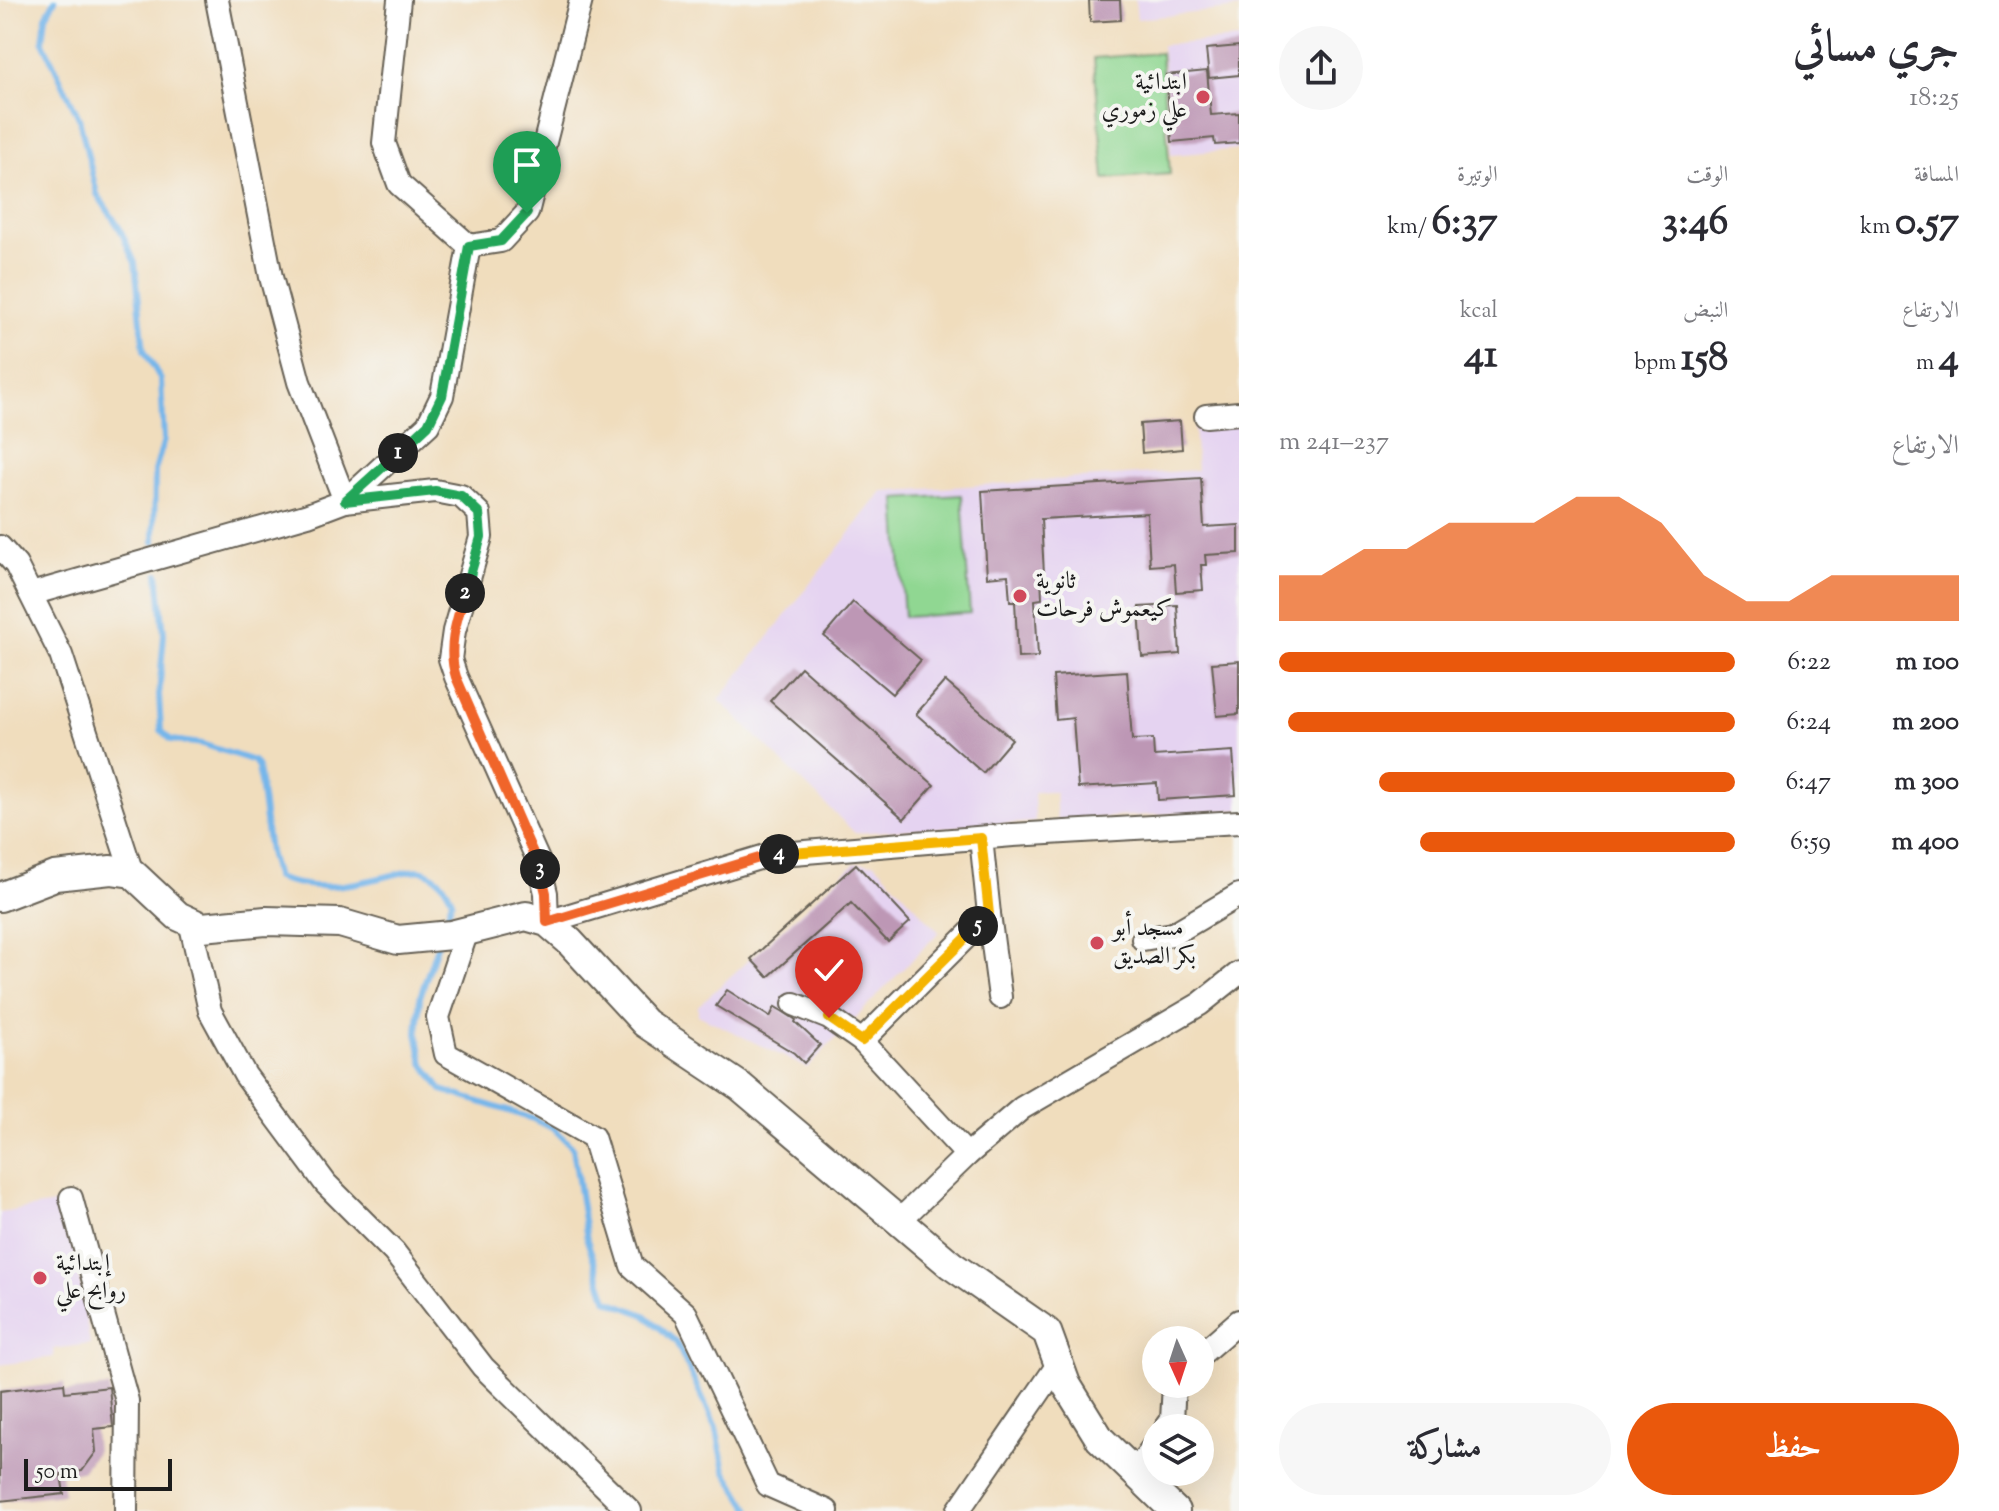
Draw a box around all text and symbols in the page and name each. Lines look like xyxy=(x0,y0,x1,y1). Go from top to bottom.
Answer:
text: جري مسائي xyxy=(1793,18,1959,81)
button: share xyxy=(1279,26,1363,110)
place label: ابتدائية علي زموري xyxy=(1101,66,1187,132)
text: 18:25 xyxy=(1909,80,1959,117)
marker: ابتدائية علي زموري xyxy=(1194,88,1212,106)
pin xyxy=(493,131,561,213)
icon: arrive xyxy=(505,143,549,187)
text: الوتيرة xyxy=(1457,160,1498,192)
text: الوقت xyxy=(1686,160,1728,192)
text: المسافة xyxy=(1914,160,1959,192)
text: 6:37 xyxy=(1432,195,1498,252)
text: 3:46 xyxy=(1662,195,1728,252)
text: 0.57 xyxy=(1895,195,1959,252)
text: /km xyxy=(1388,212,1432,244)
text: km xyxy=(1860,212,1895,244)
text: kcal xyxy=(1460,296,1498,328)
text: النبض xyxy=(1683,296,1728,328)
text: الارتفاع xyxy=(1902,296,1959,328)
text: 41 xyxy=(1464,328,1498,385)
text: 158 xyxy=(1681,331,1728,388)
text: 4 xyxy=(1939,331,1959,388)
text: bpm xyxy=(1634,348,1681,380)
text: m xyxy=(1916,348,1939,380)
text: 237–241 m xyxy=(1279,424,1389,461)
text: الارتفاع xyxy=(1892,428,1959,465)
pin: 1 xyxy=(378,433,418,473)
text: 1 xyxy=(394,437,402,469)
place label: ثانوية كيعموش فرحات xyxy=(1036,565,1172,627)
pin: 2 xyxy=(445,573,485,613)
text: 2 xyxy=(460,577,470,609)
marker: ثانوية كيعموش فرحات xyxy=(1011,587,1029,605)
text: 6:22 xyxy=(1787,644,1831,681)
text: 100 m xyxy=(1896,644,1959,681)
text: 6:24 xyxy=(1786,704,1831,741)
text: 200 m xyxy=(1892,704,1959,741)
text: 6:47 xyxy=(1785,764,1831,801)
text: 300 m xyxy=(1894,764,1959,801)
text: 6:59 xyxy=(1790,824,1831,861)
text: 400 m xyxy=(1892,824,1959,861)
pin: 4 xyxy=(759,834,799,874)
text: 4 xyxy=(773,838,785,870)
pin: 3 xyxy=(520,849,560,889)
text: 3 xyxy=(536,853,544,885)
pin: 5 xyxy=(958,906,998,946)
text: 5 xyxy=(974,910,982,942)
place label: مسجد أبو بكر الصديق xyxy=(1111,910,1196,974)
marker: مسجد أبو بكر الصديق xyxy=(1088,934,1106,952)
pin xyxy=(795,936,863,1018)
icon: check xyxy=(807,948,851,992)
place label: إبتدائية روابح علي xyxy=(56,1247,126,1313)
marker: إبتدائية روابح علي xyxy=(31,1269,49,1287)
north arrow xyxy=(1142,1326,1214,1398)
map controls xyxy=(1142,1326,1214,1486)
button: مشاركة xyxy=(1279,1403,1611,1495)
button: حفظ xyxy=(1627,1403,1959,1495)
button: layers xyxy=(1142,1414,1214,1486)
scale bar xyxy=(24,1455,172,1491)
text: 50 m xyxy=(36,1457,78,1489)

